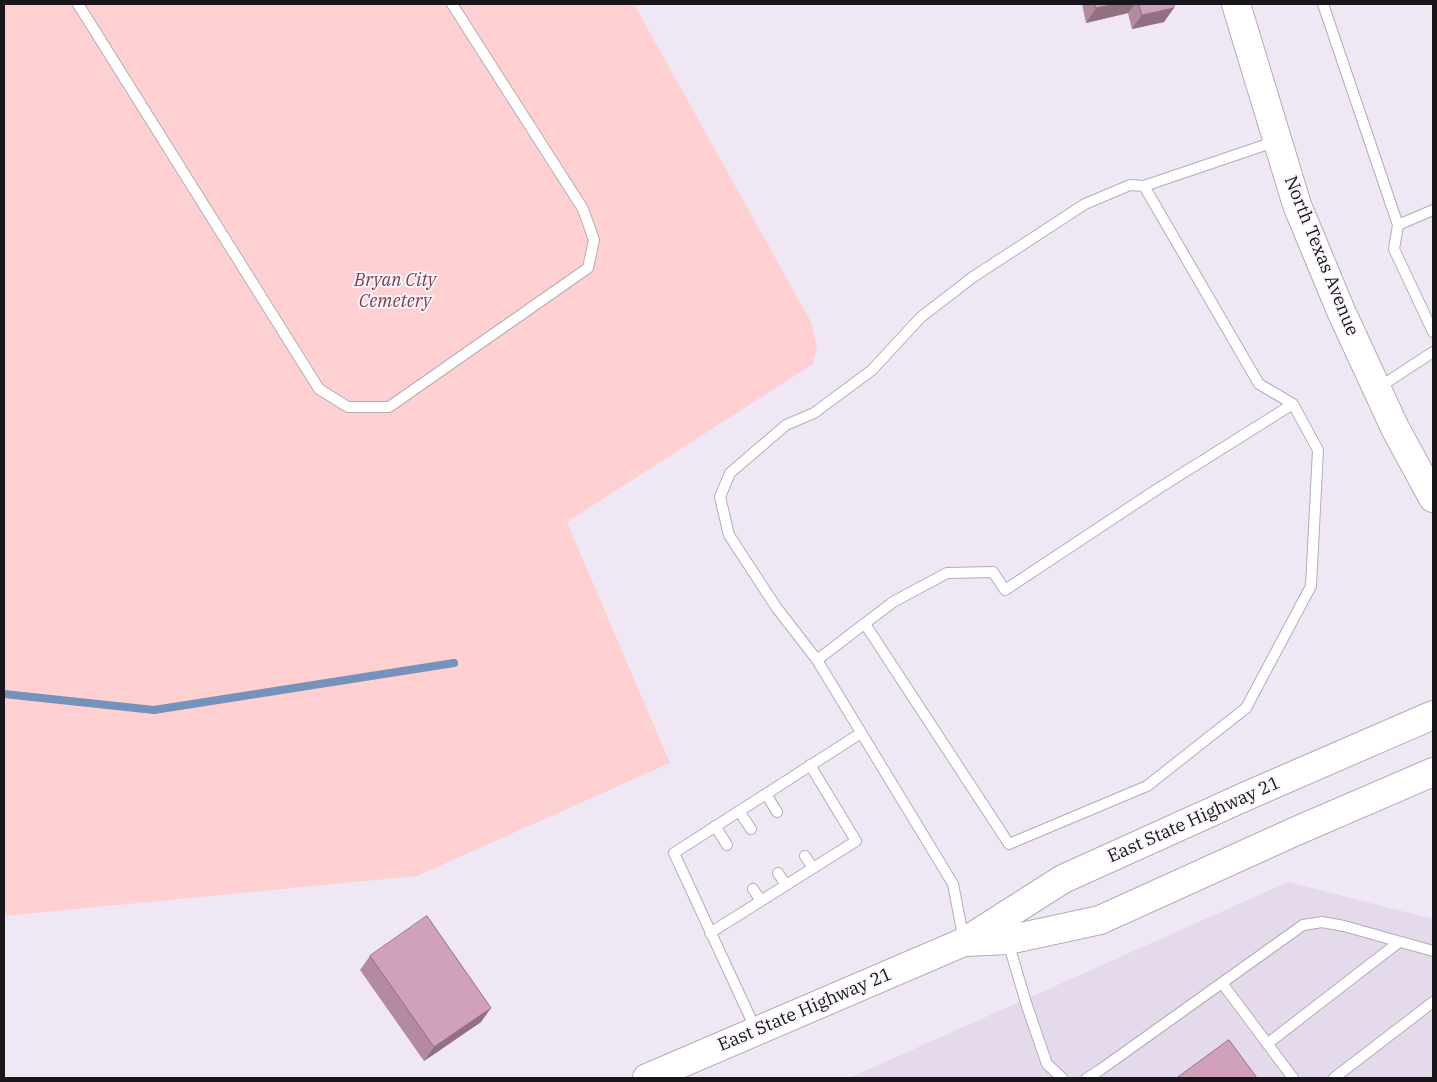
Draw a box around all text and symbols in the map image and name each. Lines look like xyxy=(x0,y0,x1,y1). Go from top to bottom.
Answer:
street label: North Texas Avenue xyxy=(1279,173,1363,339)
park label: Bryan City Cemetery xyxy=(354,270,436,312)
street label: East State Highway 21 xyxy=(1104,772,1284,868)
street label: East State Highway 21 xyxy=(715,964,895,1056)

